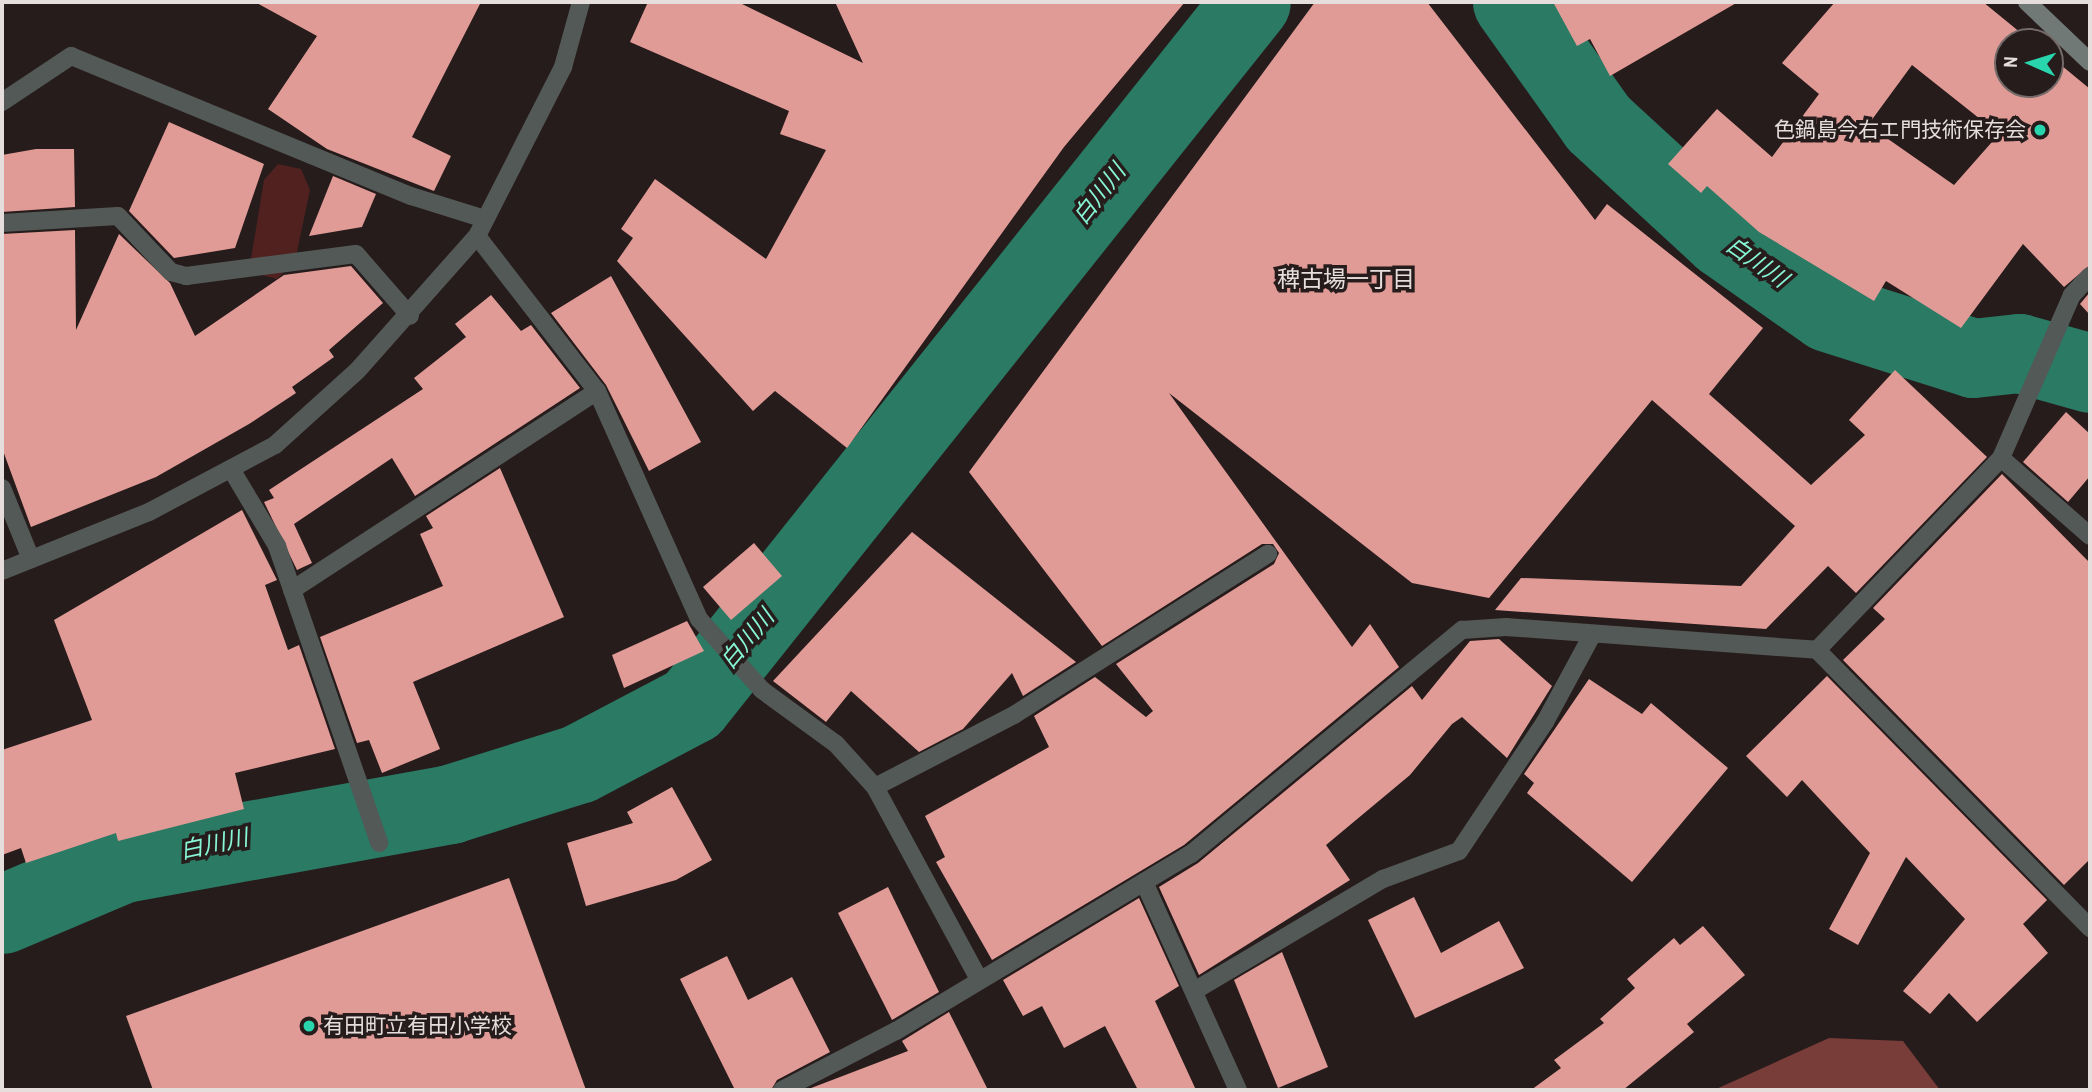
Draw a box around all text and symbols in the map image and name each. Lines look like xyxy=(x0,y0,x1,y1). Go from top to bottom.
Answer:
north arrow xyxy=(1994,28,2064,98)
text: N xyxy=(1997,56,2023,68)
place label: 色鍋島今右エ門技術保存会 xyxy=(1774,117,2026,143)
marker: 色鍋島今右エ門技術保存会 xyxy=(2032,122,2048,138)
water label: 白川川 xyxy=(1067,158,1131,230)
water label: 白川川 xyxy=(1721,231,1793,293)
district label: 稗古場一丁目 xyxy=(1277,265,1415,293)
water label: 白川川 xyxy=(714,604,780,674)
water label: 白川川 xyxy=(177,823,251,865)
place label: 有田町立有田小学校 xyxy=(323,1013,512,1039)
marker: 有田町立有田小学校 xyxy=(301,1018,317,1034)

